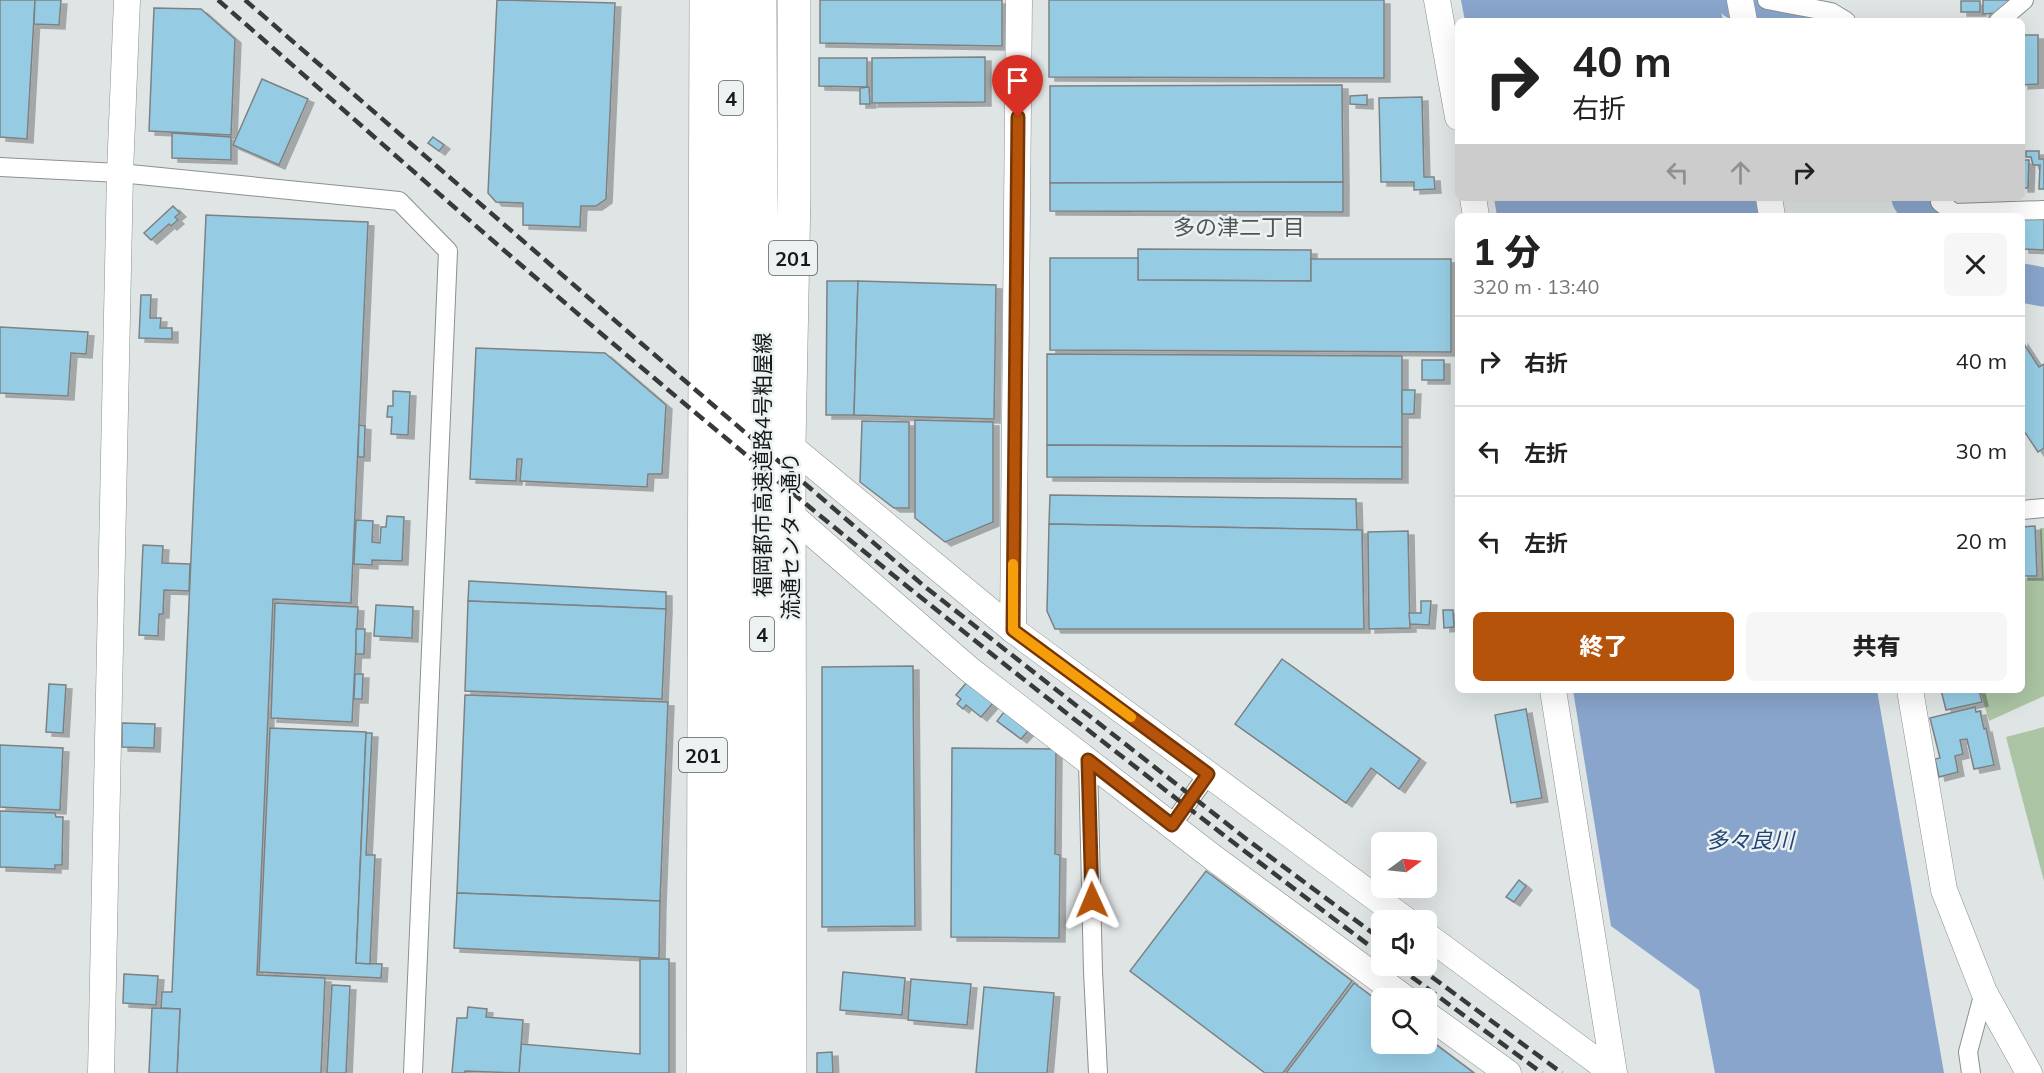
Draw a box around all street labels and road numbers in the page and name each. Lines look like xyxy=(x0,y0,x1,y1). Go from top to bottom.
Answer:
road number: 4 xyxy=(719,81,743,115)
road number: 201 xyxy=(769,241,817,275)
street label: 福岡都市高速道路4号粕屋線 xyxy=(749,333,775,597)
street label: 流通センター通り xyxy=(777,452,803,620)
road number: 4 xyxy=(750,617,774,651)
road number: 201 xyxy=(679,738,727,772)

